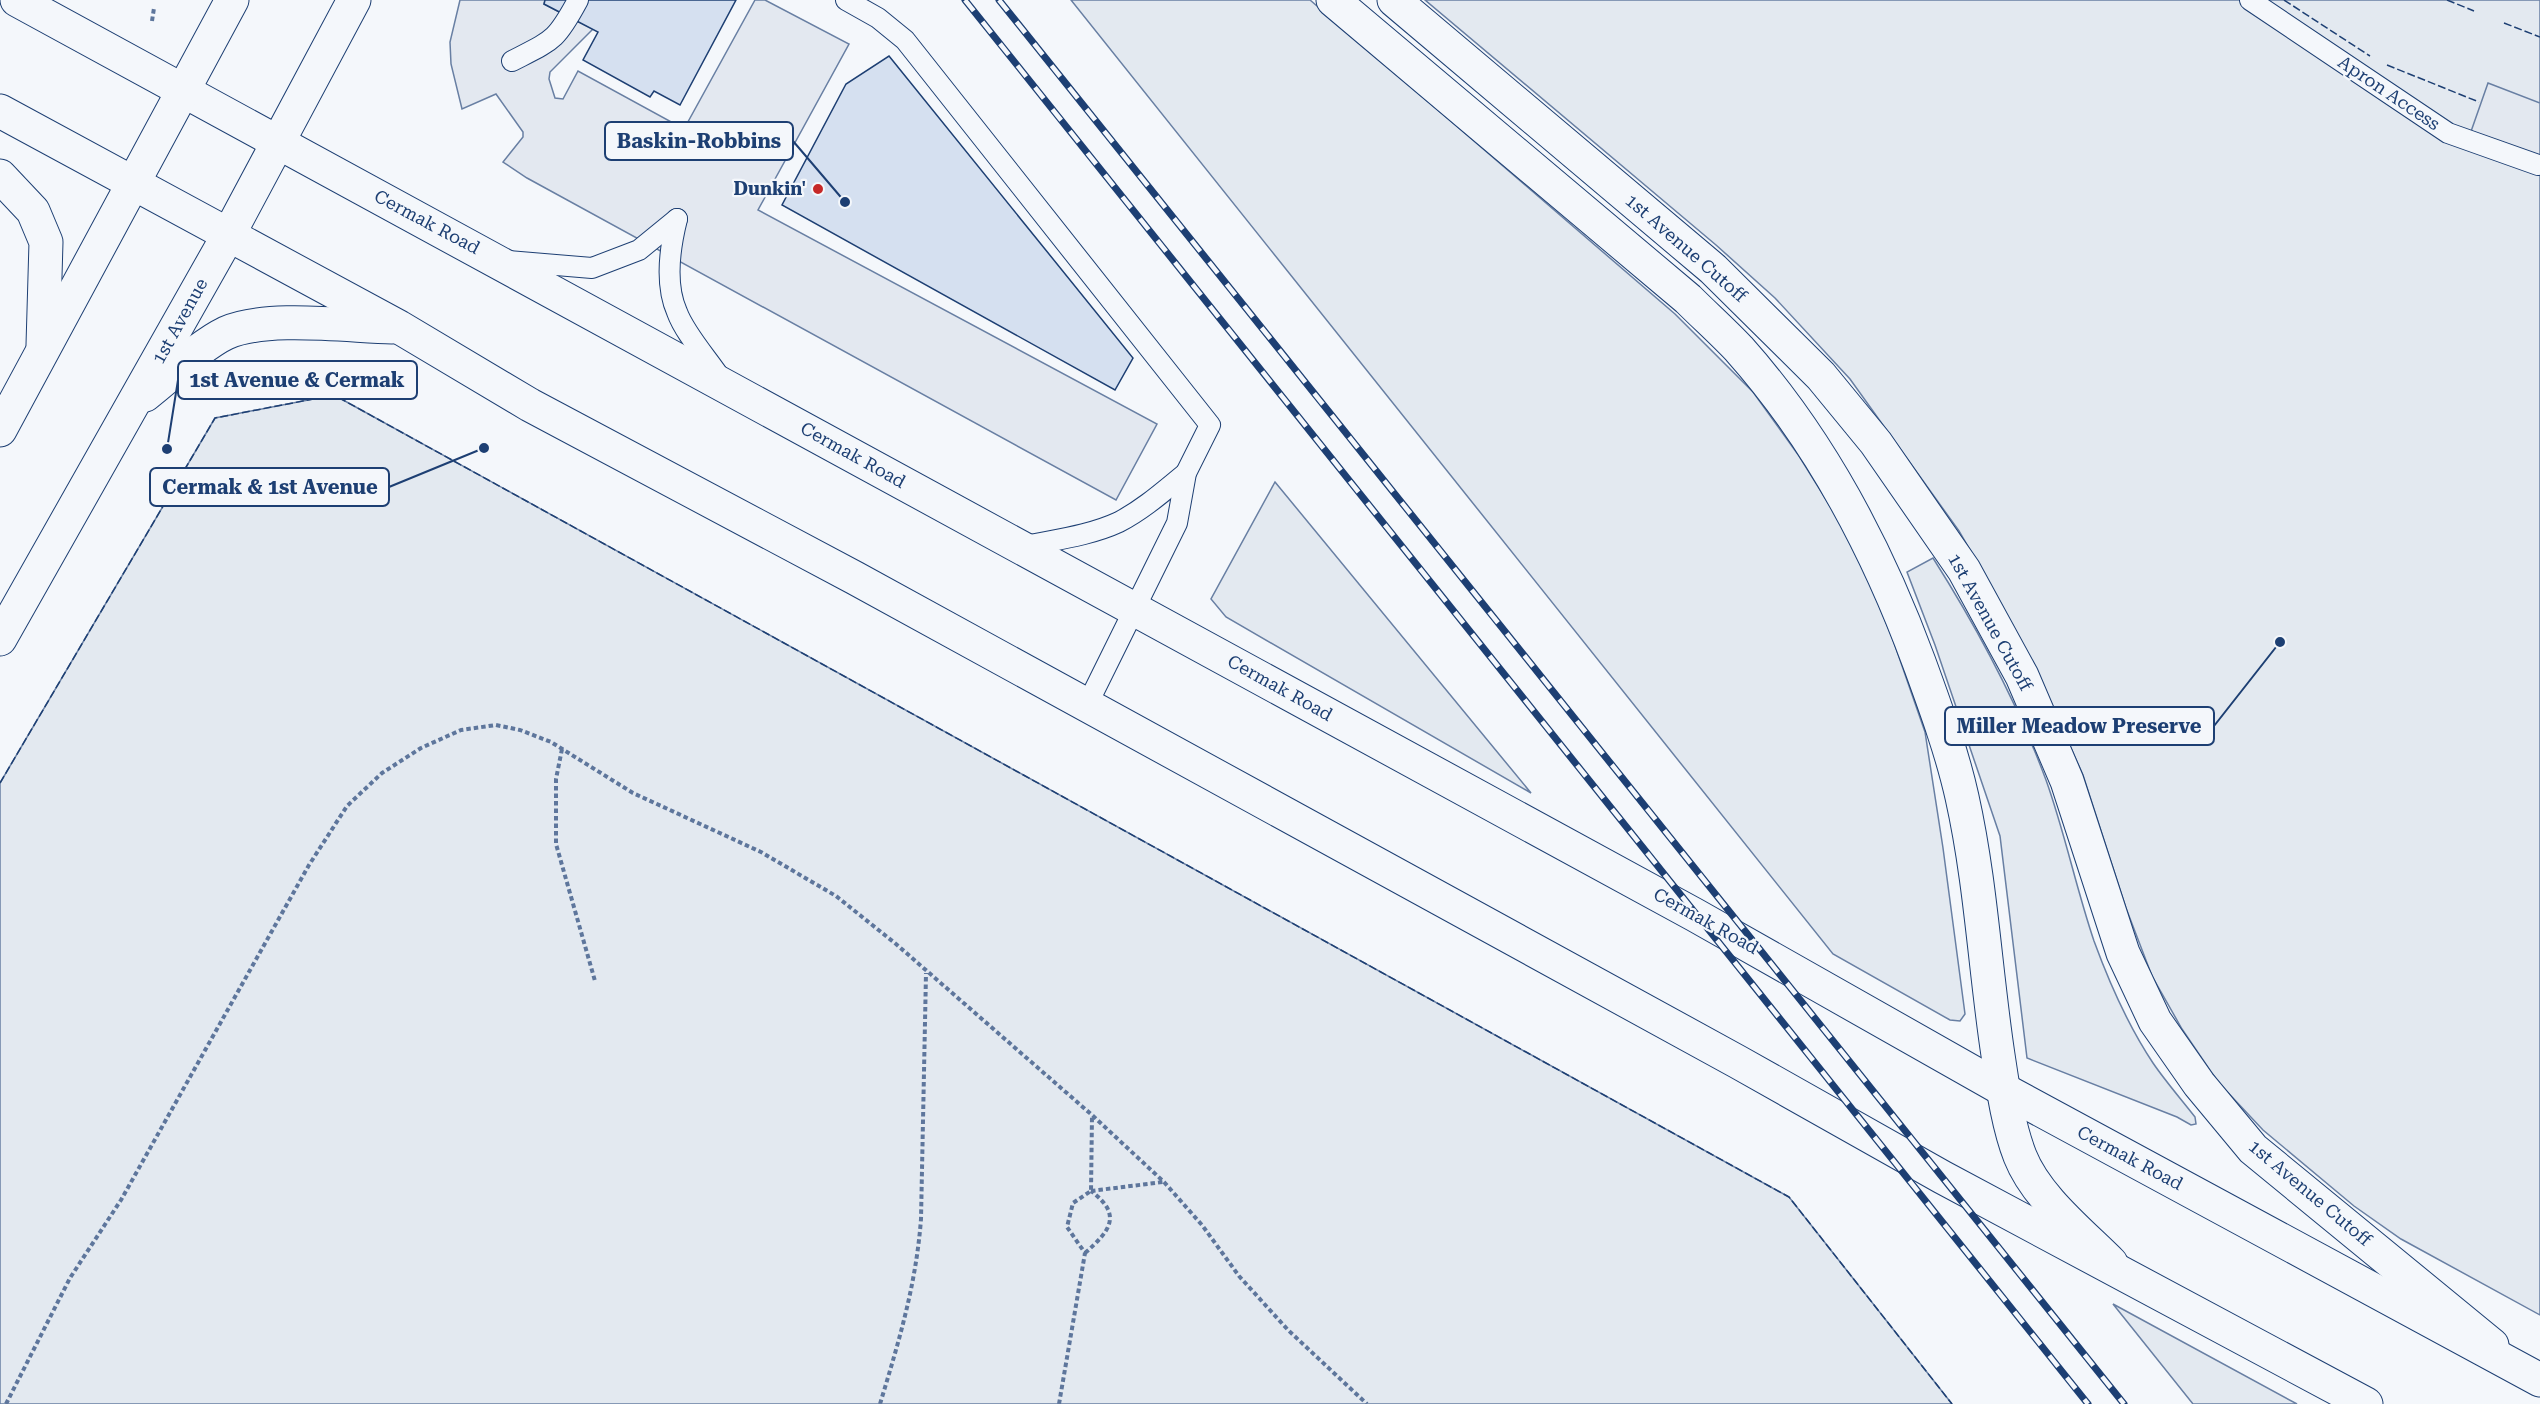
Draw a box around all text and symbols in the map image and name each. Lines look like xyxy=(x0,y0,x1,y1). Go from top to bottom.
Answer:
street label: Apron Access xyxy=(2334,51,2444,134)
callout: Baskin-Robbins xyxy=(605,122,793,160)
text: Baskin-Robbins xyxy=(617,129,781,153)
place label: Dunkin' xyxy=(734,178,806,199)
marker: Dunkin' xyxy=(811,182,825,196)
street label: Cermak Road xyxy=(371,185,484,258)
street label: 1st Avenue Cutoff xyxy=(1621,189,1752,307)
street label: 1st Avenue xyxy=(147,274,212,367)
callout: 1st Avenue & Cermak xyxy=(178,361,417,399)
text: 1st Avenue & Cermak xyxy=(189,368,405,392)
street label: Cermak Road xyxy=(797,417,910,492)
callout: Cermak & 1st Avenue xyxy=(150,468,389,506)
text: Cermak & 1st Avenue xyxy=(162,475,378,499)
street label: 1st Avenue Cutoff xyxy=(1944,549,2037,695)
street label: Cermak Road xyxy=(1224,650,1337,725)
callout: Miller Meadow Preserve xyxy=(1945,707,2214,745)
text: Miller Meadow Preserve xyxy=(1957,714,2202,738)
street label: Cermak Road xyxy=(1650,883,1763,958)
street label: Cermak Road xyxy=(2074,1121,2187,1194)
street label: 1st Avenue Cutoff xyxy=(2245,1135,2377,1251)

